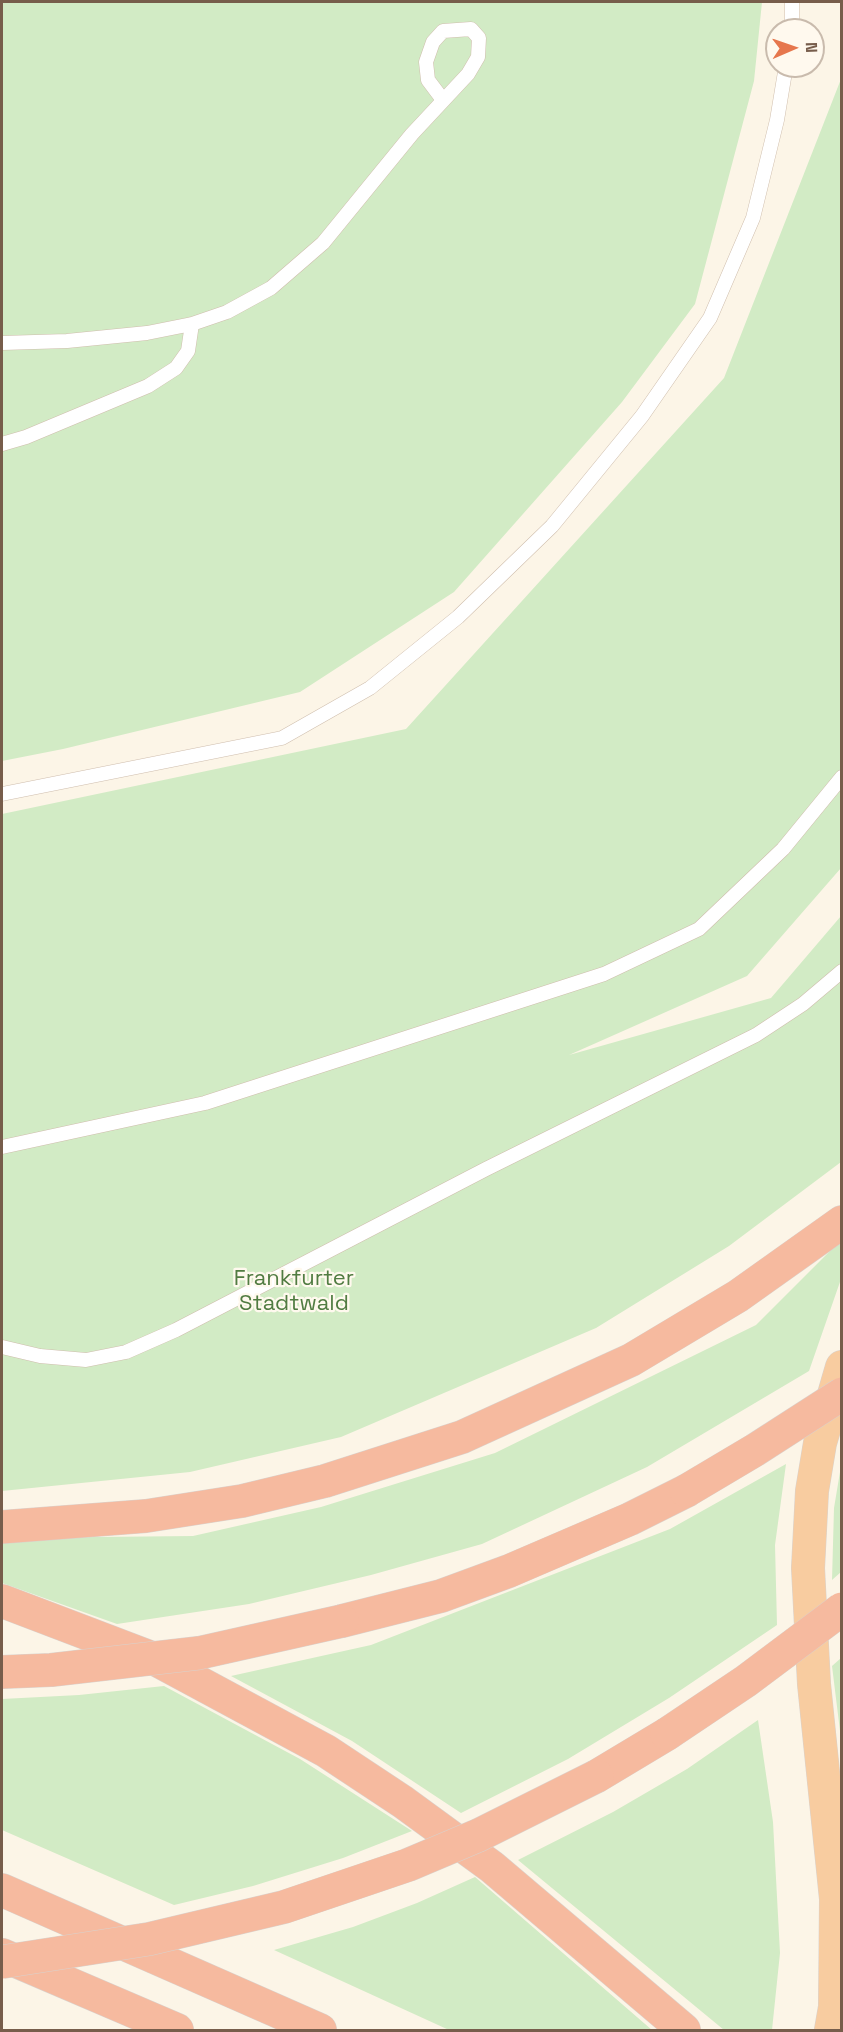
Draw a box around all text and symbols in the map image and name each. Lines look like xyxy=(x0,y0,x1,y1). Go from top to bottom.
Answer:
north arrow xyxy=(765,18,825,78)
text: N xyxy=(801,42,822,53)
park label: Frankfurter Stadtwald xyxy=(234,1266,354,1318)

